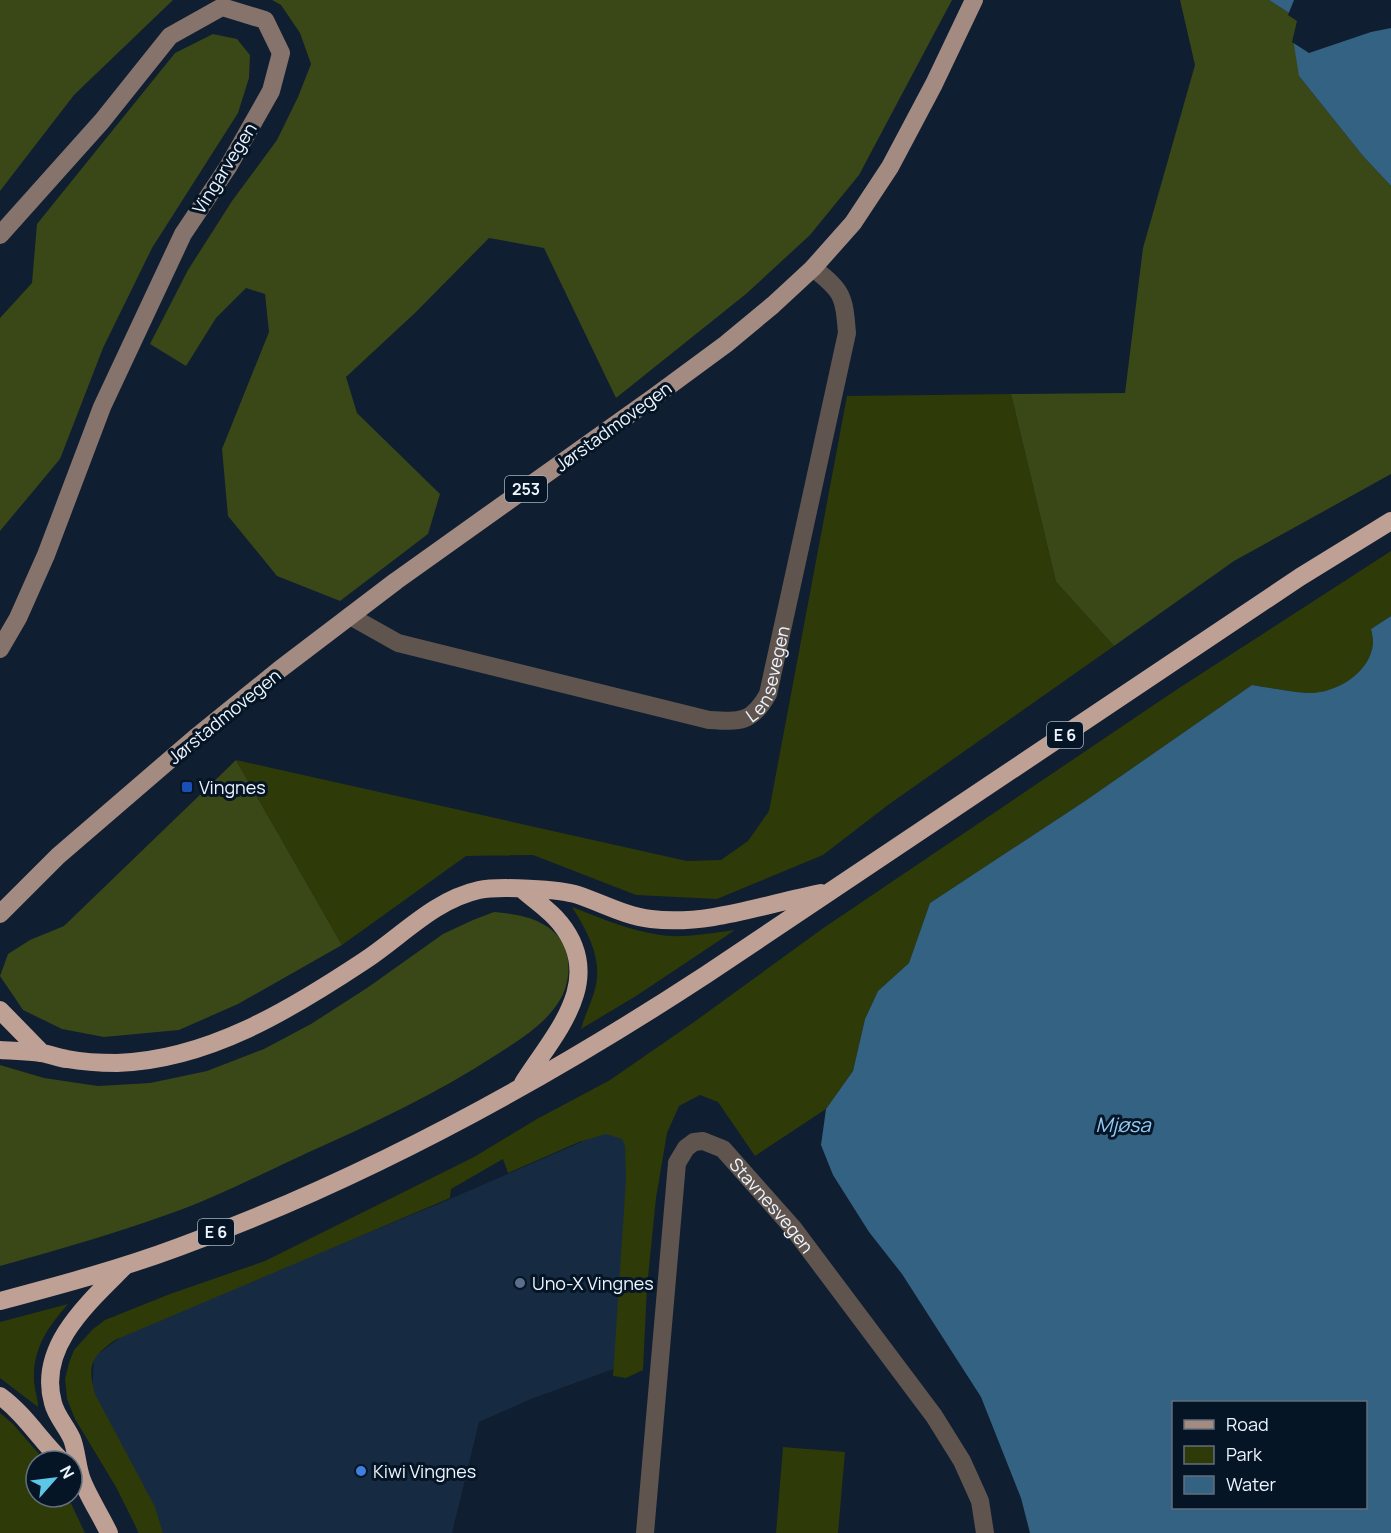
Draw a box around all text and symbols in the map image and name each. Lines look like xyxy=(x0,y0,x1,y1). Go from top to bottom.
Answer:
street label: Vingarvegen xyxy=(186,118,262,218)
street label: Jørstadmovegen xyxy=(550,375,676,477)
road number: 253 xyxy=(505,476,547,502)
street label: Lensevegen xyxy=(741,624,795,727)
street label: Jørstadmovegen xyxy=(162,663,286,769)
road number: E 6 xyxy=(1047,722,1083,748)
place label: Vingnes xyxy=(199,775,266,799)
marker: Vingnes xyxy=(180,780,194,794)
water label: Mjøsa xyxy=(1095,1111,1151,1138)
street label: Stavnesvegen xyxy=(724,1153,819,1258)
road number: E 6 xyxy=(198,1219,234,1245)
place label: Uno-X Vingnes xyxy=(532,1271,654,1295)
marker: Uno-X Vingnes xyxy=(513,1276,527,1290)
legend xyxy=(1172,1401,1367,1509)
text: Road xyxy=(1226,1412,1269,1436)
text: Park xyxy=(1226,1442,1263,1466)
north arrow xyxy=(24,1449,84,1509)
place label: Kiwi Vingnes xyxy=(373,1459,476,1483)
text: N xyxy=(55,1462,80,1482)
marker: Kiwi Vingnes xyxy=(354,1464,368,1478)
text: Water xyxy=(1226,1472,1276,1496)

